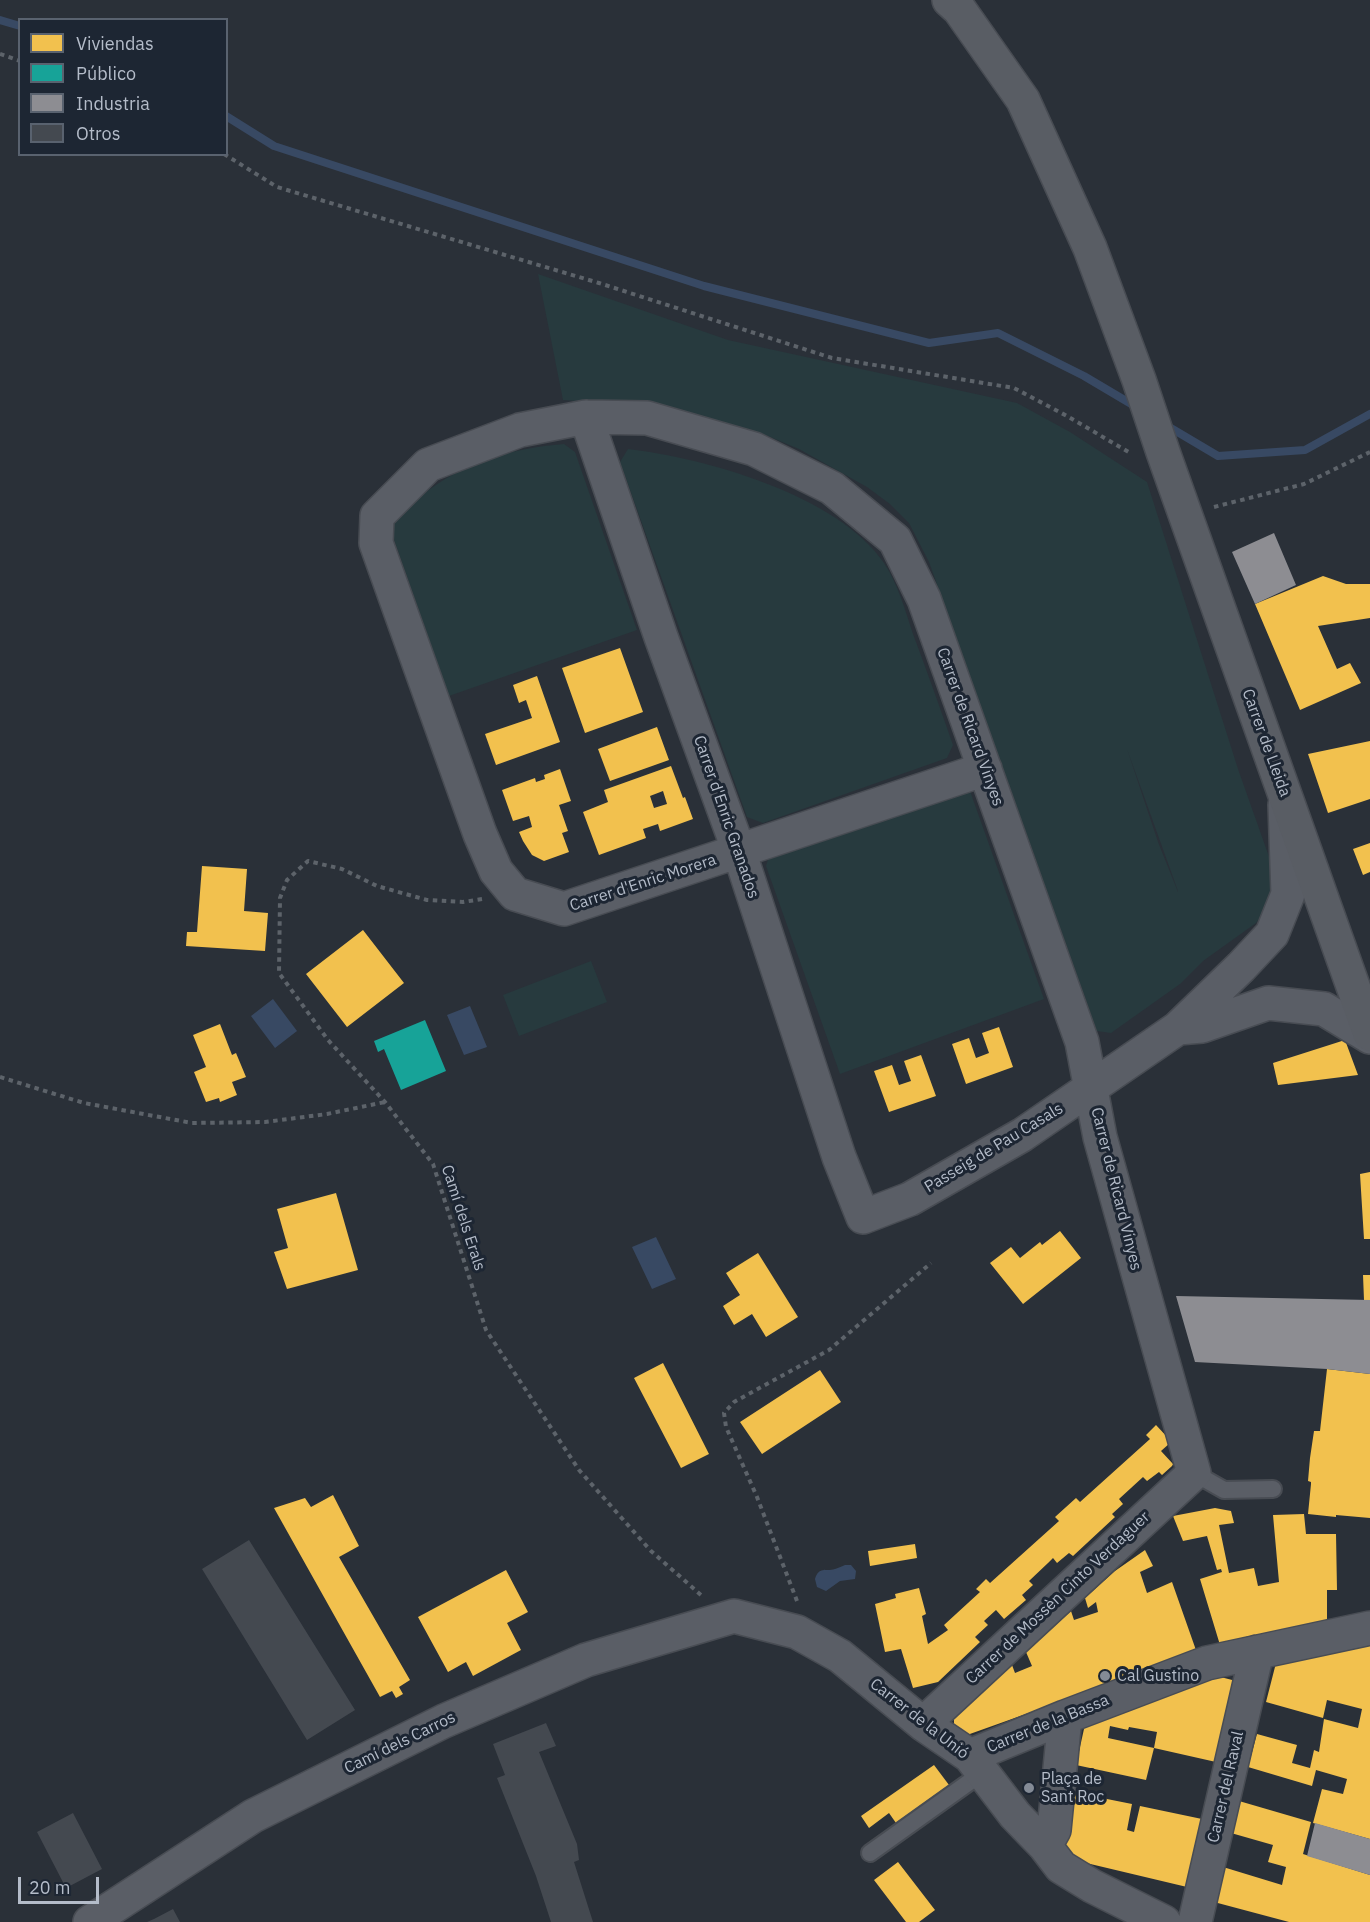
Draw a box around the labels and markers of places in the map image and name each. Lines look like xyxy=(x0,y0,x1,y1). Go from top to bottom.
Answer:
place label: Cal Gustino xyxy=(1117,1666,1199,1686)
marker: Cal Gustino xyxy=(1098,1669,1112,1683)
place label: Plaça de Sant Roc xyxy=(1041,1769,1104,1807)
marker: Plaça de Sant Roc xyxy=(1022,1781,1036,1795)

